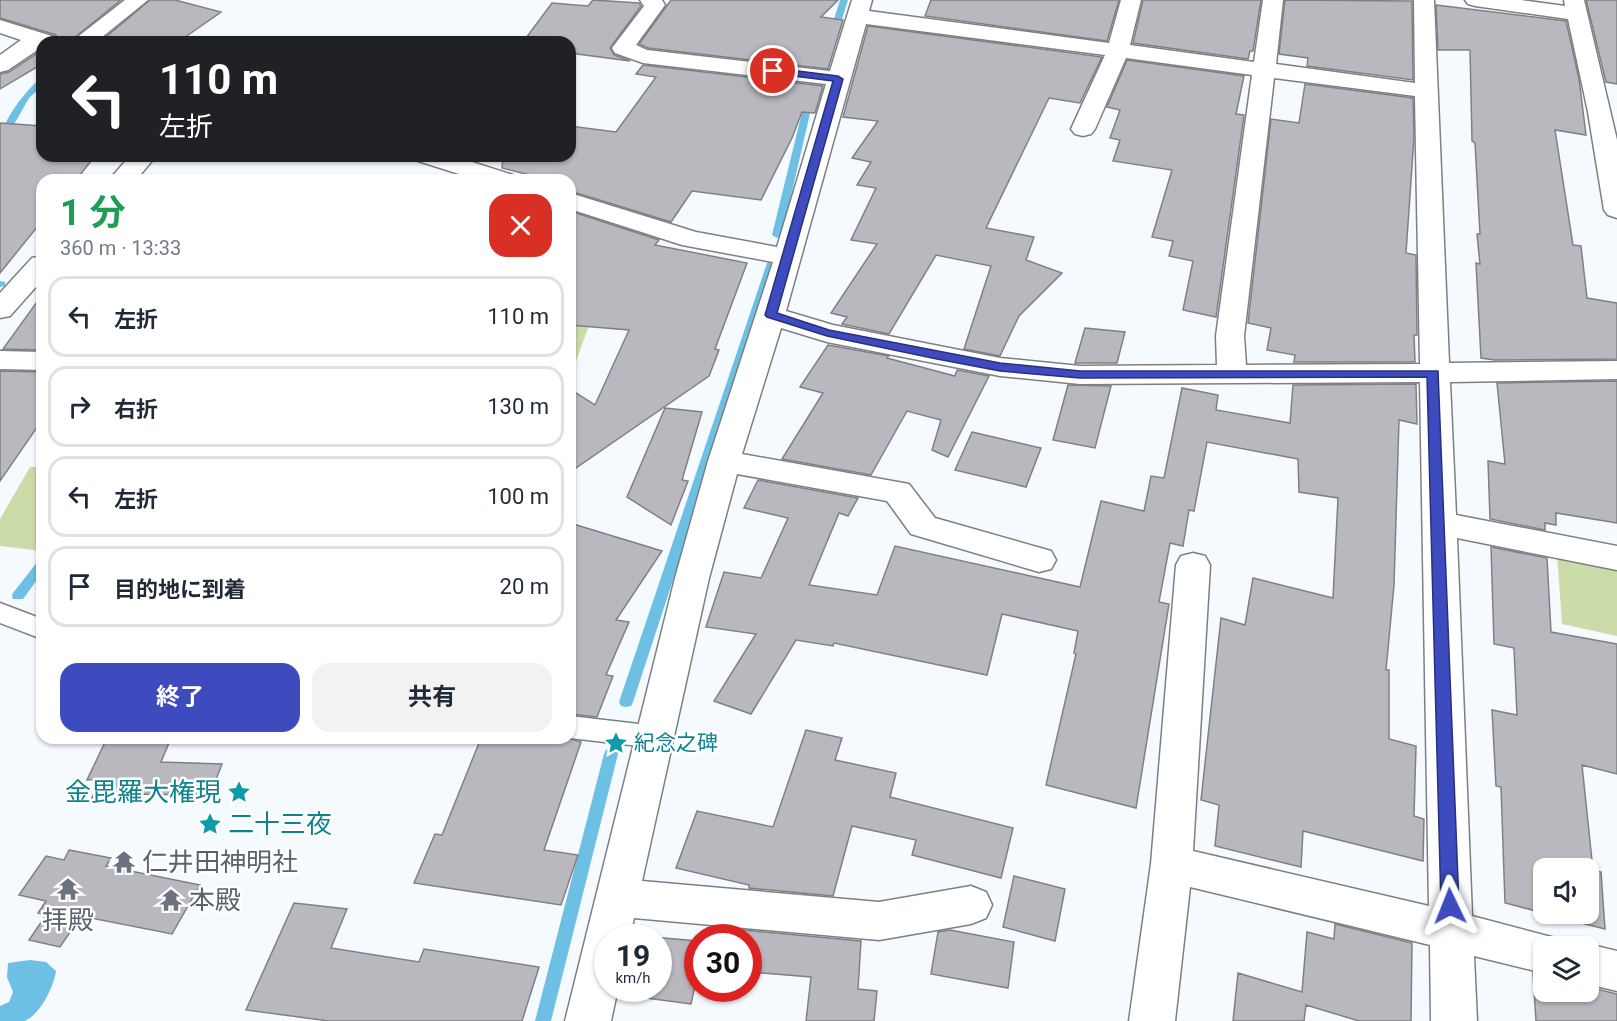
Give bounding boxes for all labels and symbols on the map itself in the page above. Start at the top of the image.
pin [747,45,798,96]
place icon: 紀念之碑 [603,730,629,756]
place label: 紀念之碑 [634,731,718,755]
place label: 金毘羅大権現 [65,777,221,807]
place icon: 金毘羅大権現 [226,779,252,805]
place label: 二十三夜 [228,809,332,839]
place icon: 二十三夜 [197,811,223,837]
place label: 仁井田神明社 [142,847,298,877]
temple icon: 仁井田神明社 [111,849,137,875]
position arrow [1418,874,1482,938]
temple icon: 拝殿 [55,876,81,902]
place label: 本殿 [189,885,241,915]
temple icon: 本殿 [158,887,184,913]
place label: 拝殿 [42,905,94,935]
speed limit sign: 30 [684,924,762,1002]

